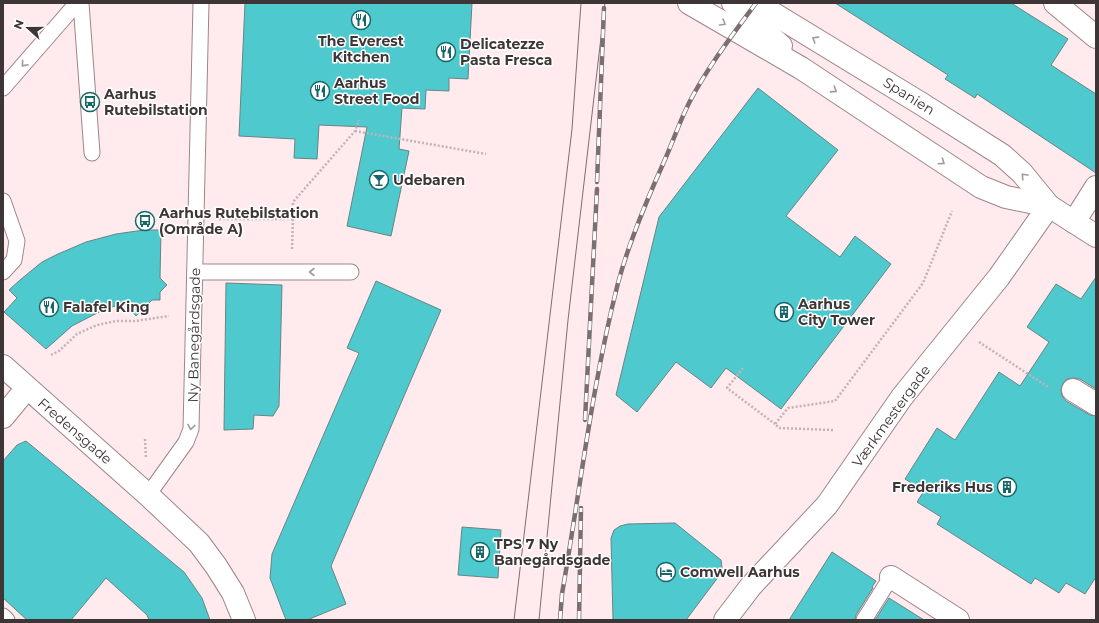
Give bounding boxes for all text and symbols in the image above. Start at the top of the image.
north arrow [8,8,48,48]
restaurant icon: The Everest Kitchen [350,9,372,31]
text: N [11,18,27,31]
one-way arrow [719,18,726,25]
place label: The Everest Kitchen [318,32,404,66]
place label: Delicatezze Pasta Fresca [460,35,552,69]
one-way arrow [813,36,820,43]
restaurant icon: Delicatezze Pasta Fresca [435,41,457,63]
one-way arrow [21,59,28,67]
street label: Spanien [880,73,938,119]
place label: Aarhus Street Food [333,74,419,108]
restaurant icon: Aarhus Street Food [309,80,331,102]
place label: Aarhus Rutebilstation [103,85,208,119]
one-way arrow [830,85,837,92]
bus stop icon: Aarhus Rutebilstation [79,91,101,113]
one-way arrow [938,157,945,164]
bar icon: Udebaren [368,169,390,191]
place label: Udebaren [393,171,465,189]
one-way arrow [1021,173,1029,181]
place label: Aarhus Rutebilstation (Område A) [158,204,319,238]
bus stop icon: Aarhus Rutebilstation (Område A) [134,210,156,232]
street label: Ny Banegårdsgade [184,267,204,403]
one-way arrow [309,268,315,276]
place label: Aarhus City Tower [797,295,875,329]
restaurant icon: Falafel King [38,296,60,318]
place label: Falafel King [63,298,150,316]
building icon: Aarhus City Tower [773,301,795,323]
street label: Værkmestergade [848,361,934,471]
street label: Fredensgade [34,394,116,468]
one-way arrow [187,424,196,430]
building icon: Frederiks Hus [996,476,1018,498]
place label: Frederiks Hus [892,478,994,496]
place label: TPS 7 Ny Banegårdsgade [494,535,611,569]
building icon: TPS 7 Ny Banegårdsgade [469,541,491,563]
hotel icon: Comwell Aarhus [655,561,677,583]
place label: Comwell Aarhus [680,563,800,581]

